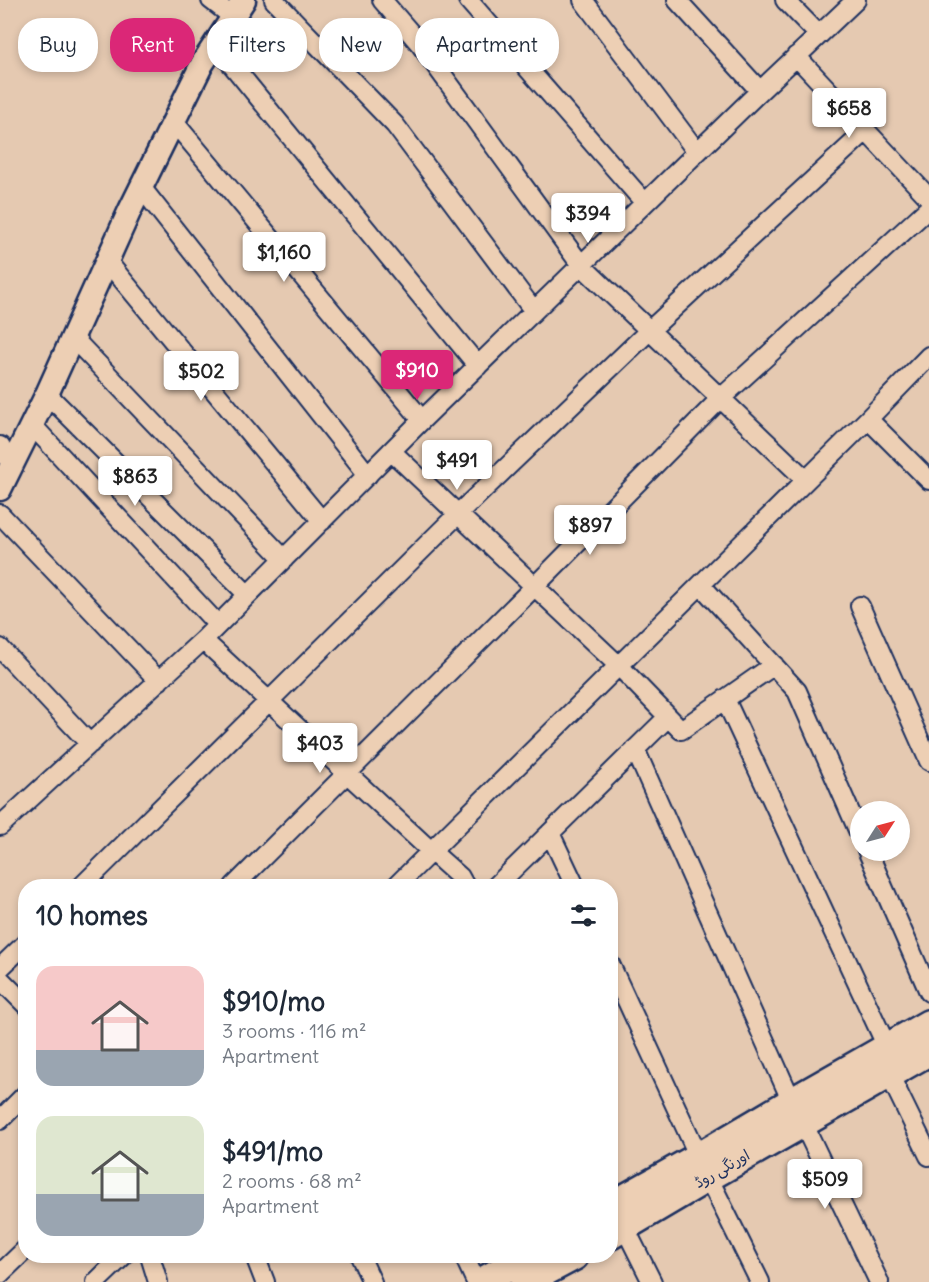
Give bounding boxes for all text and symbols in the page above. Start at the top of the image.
chip: Buy [18,18,98,72]
chip: Rent [110,18,195,72]
chip: Filters [207,18,307,72]
chip: New [319,18,403,72]
chip: Apartment [415,18,559,72]
pin: $658 [813,88,885,139]
text: $658 [826,95,872,120]
pin: $394 [552,193,624,244]
text: $394 [565,200,611,225]
pin: $1,160 [235,232,333,283]
text: $1,160 [257,239,311,264]
pin: $910 [381,350,453,401]
pin: $502 [165,351,237,402]
text: $910 [395,357,439,382]
text: $502 [178,358,224,383]
pin: $491 [421,440,493,491]
text: $491 [436,447,478,472]
pin: $863 [99,456,171,507]
text: $863 [112,463,158,488]
pin: $897 [554,505,626,556]
text: $897 [568,512,612,537]
pin: $403 [284,723,356,774]
text: $403 [296,730,344,755]
north arrow [850,801,910,861]
map controls [850,801,910,861]
text: 10 homes [36,899,148,932]
icon: filters [567,899,600,932]
text: $910/mo [222,985,325,1018]
icon: home [84,990,156,1062]
text: 3 rooms · 116 m² [222,1018,366,1043]
text: Apartment [222,1043,319,1068]
text: $491/mo [222,1135,323,1168]
icon: home [84,1140,156,1212]
street label: اورنگی روڈ [691,1145,753,1193]
pin: $509 [789,1159,861,1210]
text: $509 [801,1166,849,1191]
text: 2 rooms · 68 m² [222,1168,362,1193]
text: Apartment [222,1193,319,1218]

